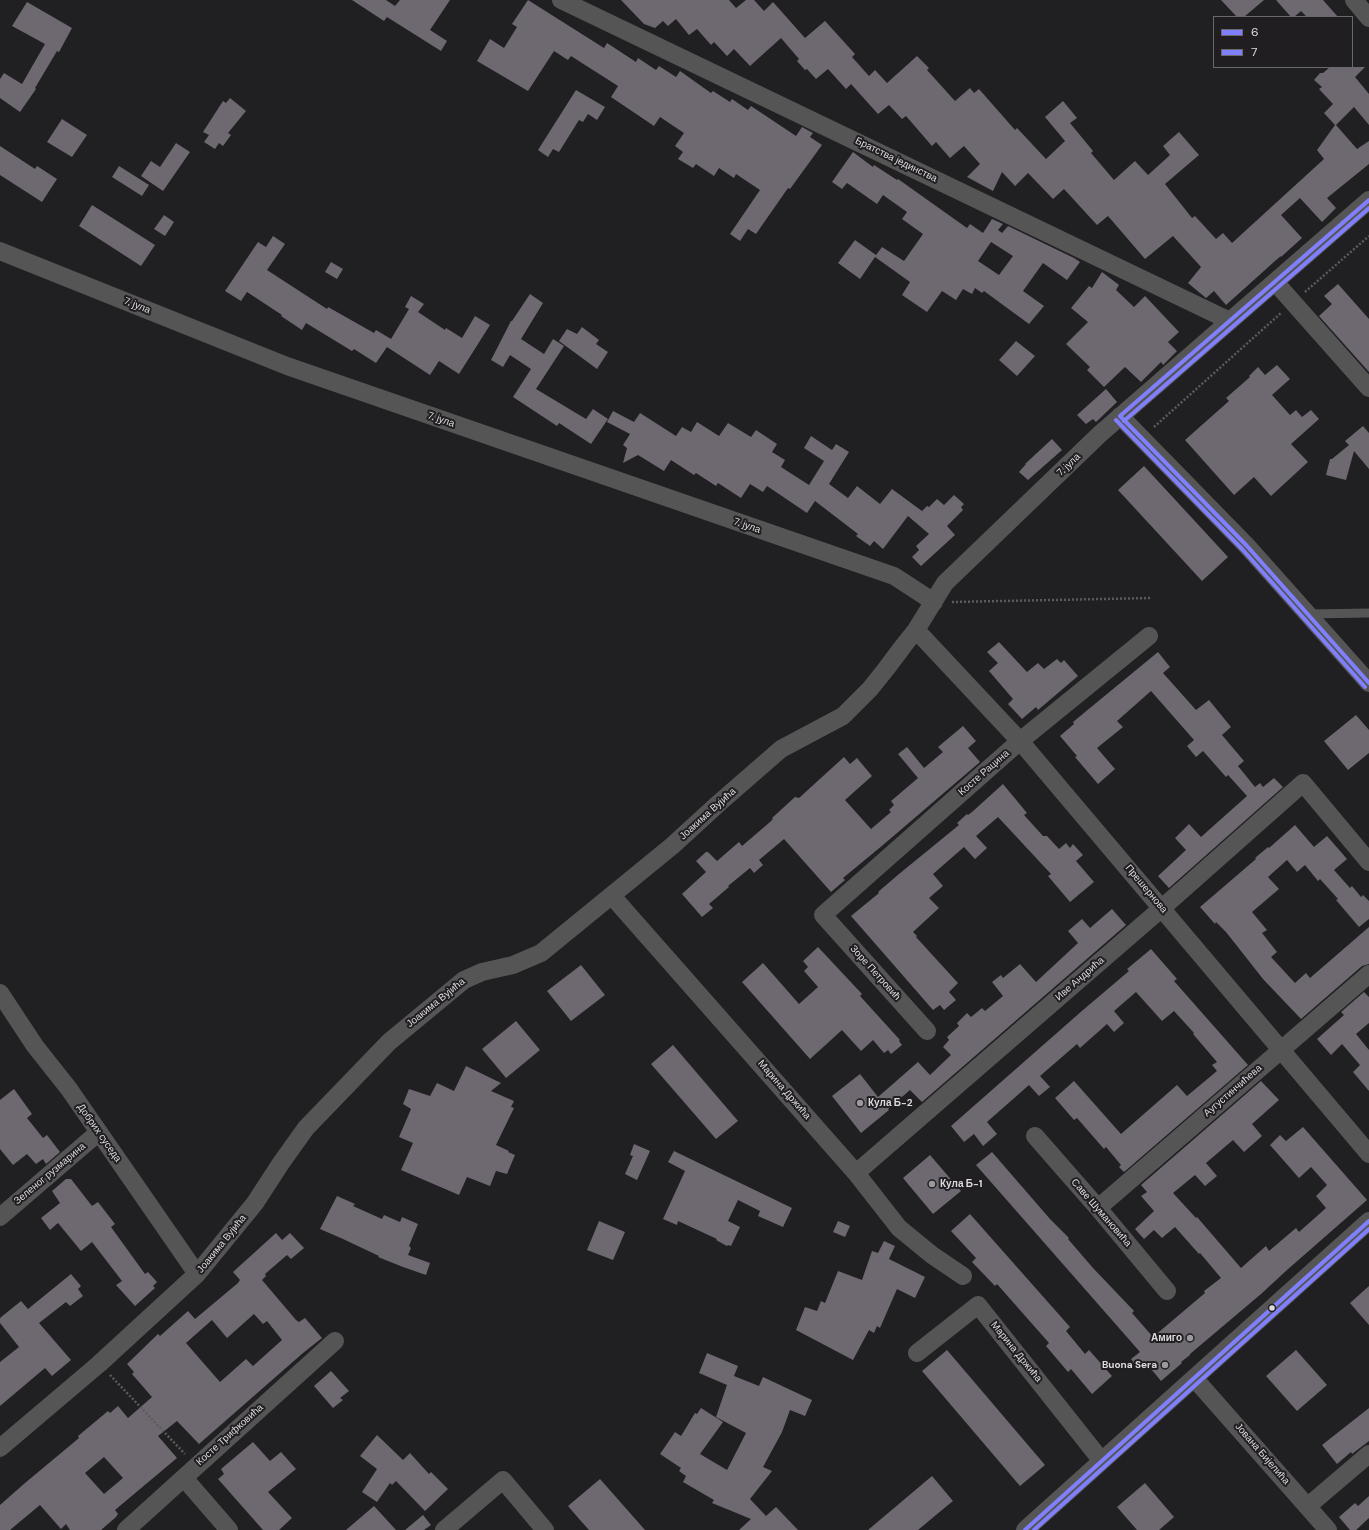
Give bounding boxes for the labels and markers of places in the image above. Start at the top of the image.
place label: Кула Б-2 [868,1097,913,1109]
marker: Кула Б-2 [855,1098,865,1108]
place label: Кула Б-1 [940,1178,982,1190]
marker: Кула Б-1 [927,1179,937,1189]
unlabelled marker [1267,1303,1277,1313]
place label: Амиго [1151,1332,1182,1344]
marker: Амиго [1185,1333,1195,1343]
place label: Buona Sera [1102,1359,1157,1371]
marker: Buona Sera [1160,1360,1170,1370]

